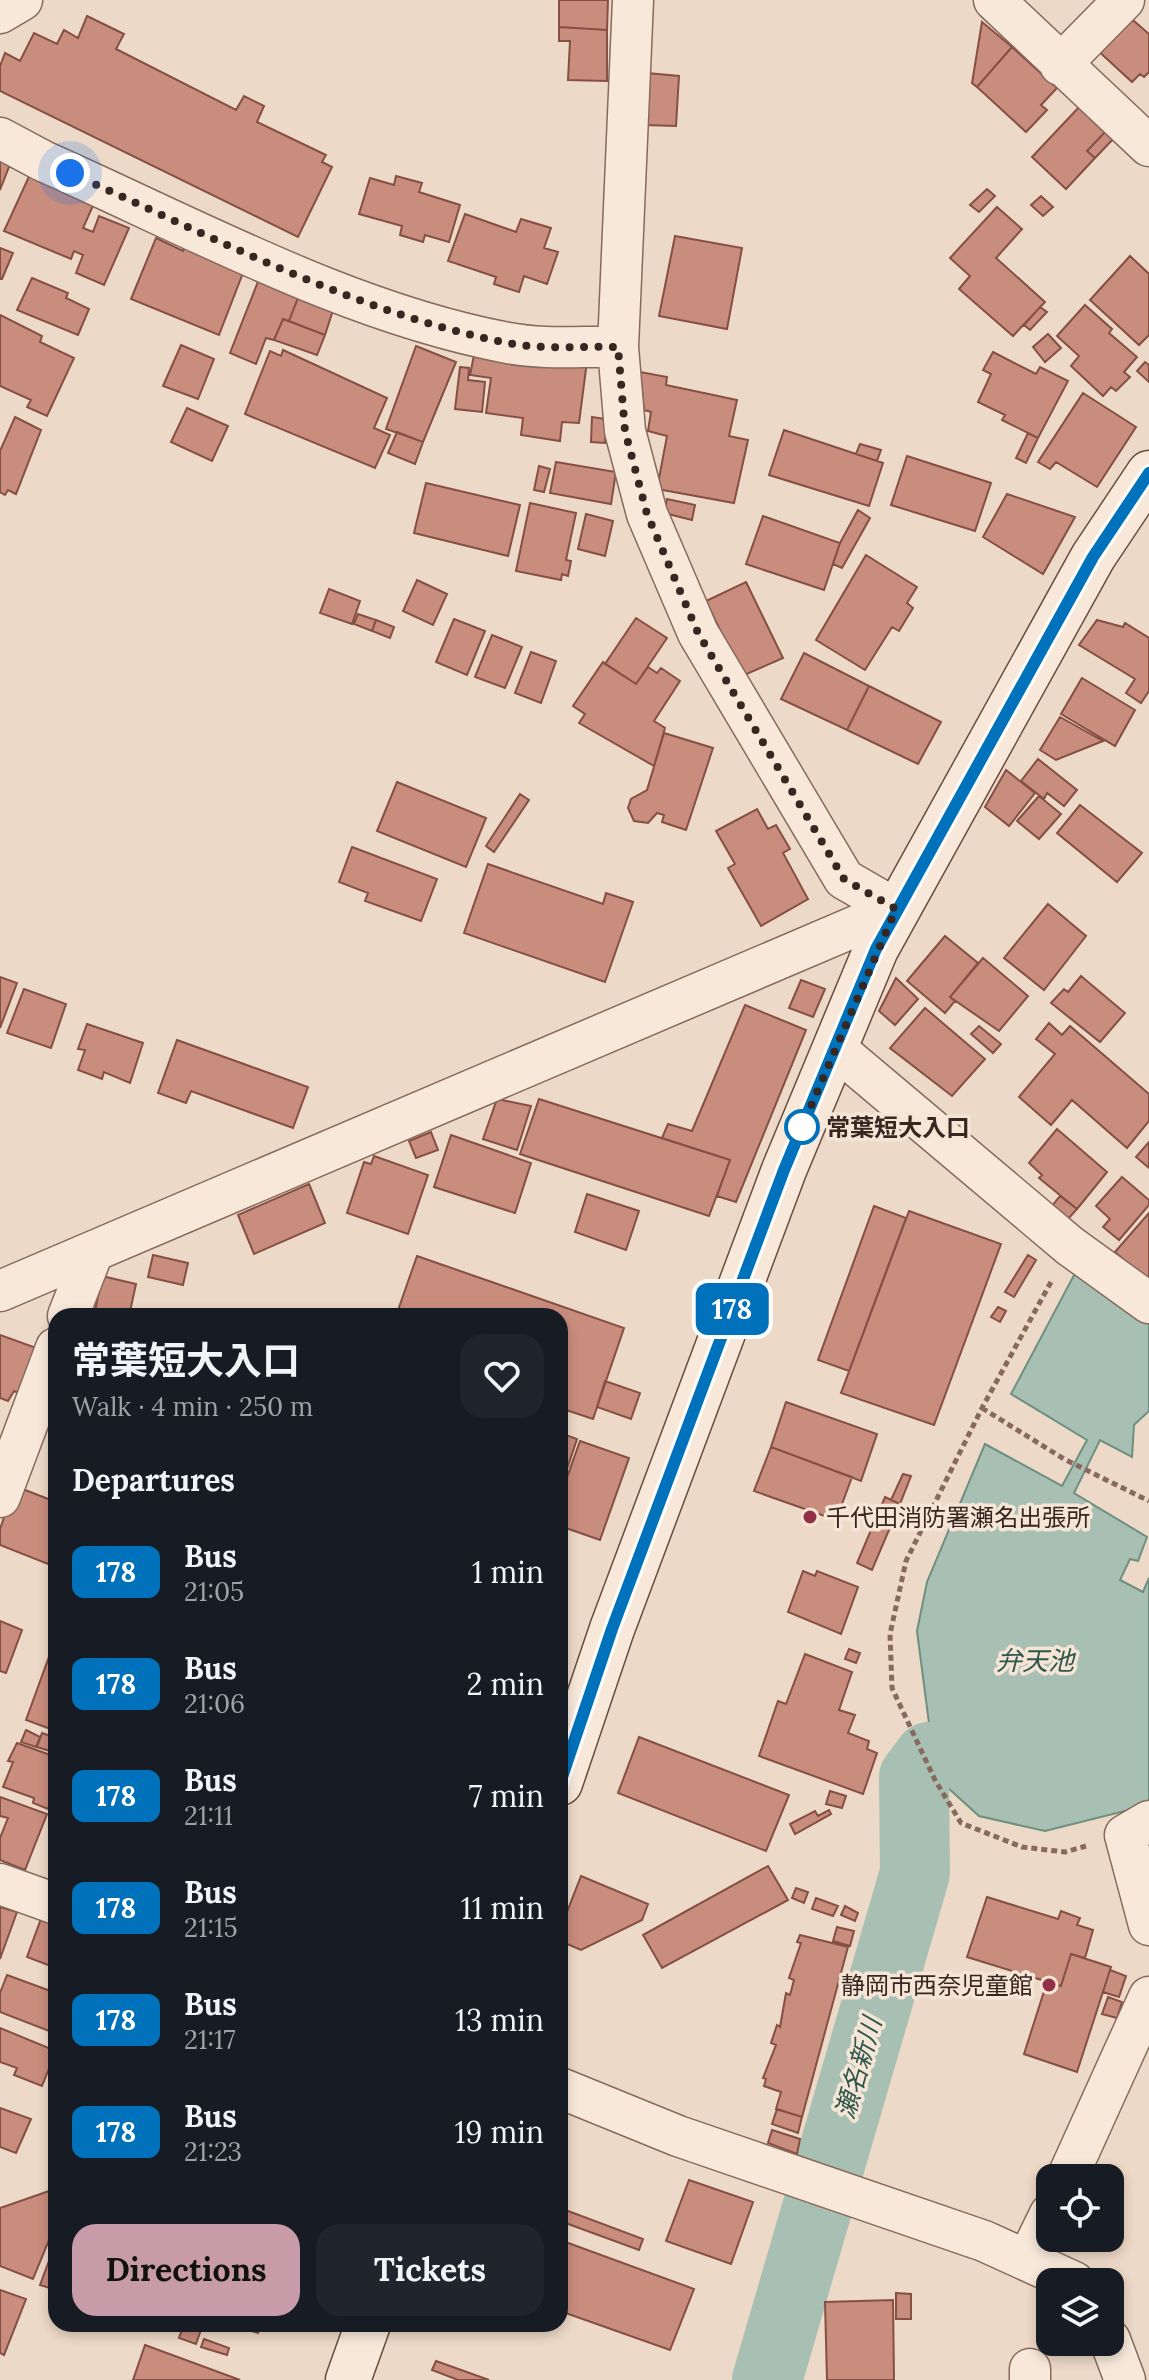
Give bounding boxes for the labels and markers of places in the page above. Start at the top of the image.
marker: 常葉短大入口 [785,1110,819,1144]
place label: 常葉短大入口 [826,1112,970,1143]
place label: 千代田消防署瀬名出張所 [826,1502,1090,1533]
marker: 千代田消防署瀬名出張所 [801,1508,819,1526]
place label: 静岡市西奈児童館 [841,1970,1033,2001]
marker: 静岡市西奈児童館 [1040,1976,1058,1994]

